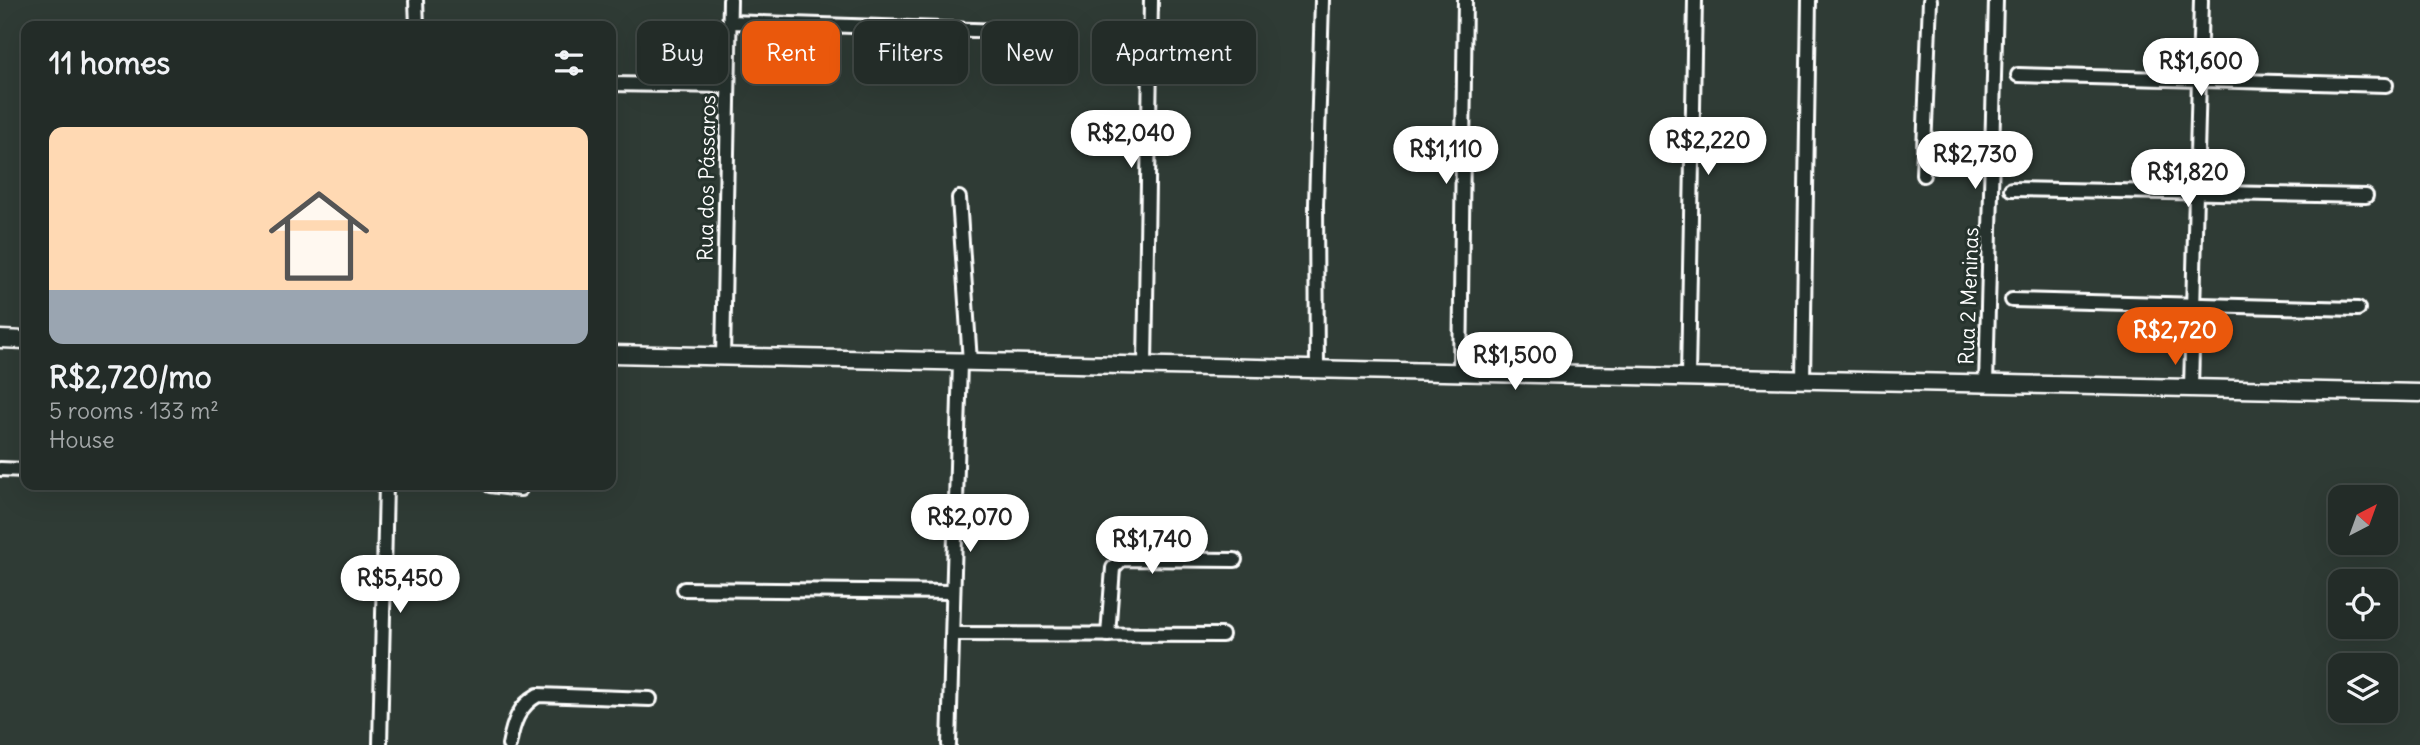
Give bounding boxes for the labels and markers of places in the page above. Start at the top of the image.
pin: R$1,600 [2136,38,2266,98]
pin: R$2,040 [1066,110,1196,170]
pin: R$2,220 [1643,118,1773,177]
pin: R$1,110 [1381,127,1511,186]
pin: R$2,730 [1910,132,2040,191]
pin: R$1,820 [2123,150,2253,209]
pin: R$2,720 [2110,308,2240,367]
pin: R$1,500 [1450,332,1580,392]
pin: R$2,070 [905,494,1035,554]
pin: R$1,740 [1087,516,1217,576]
pin: R$5,450 [335,556,465,615]

